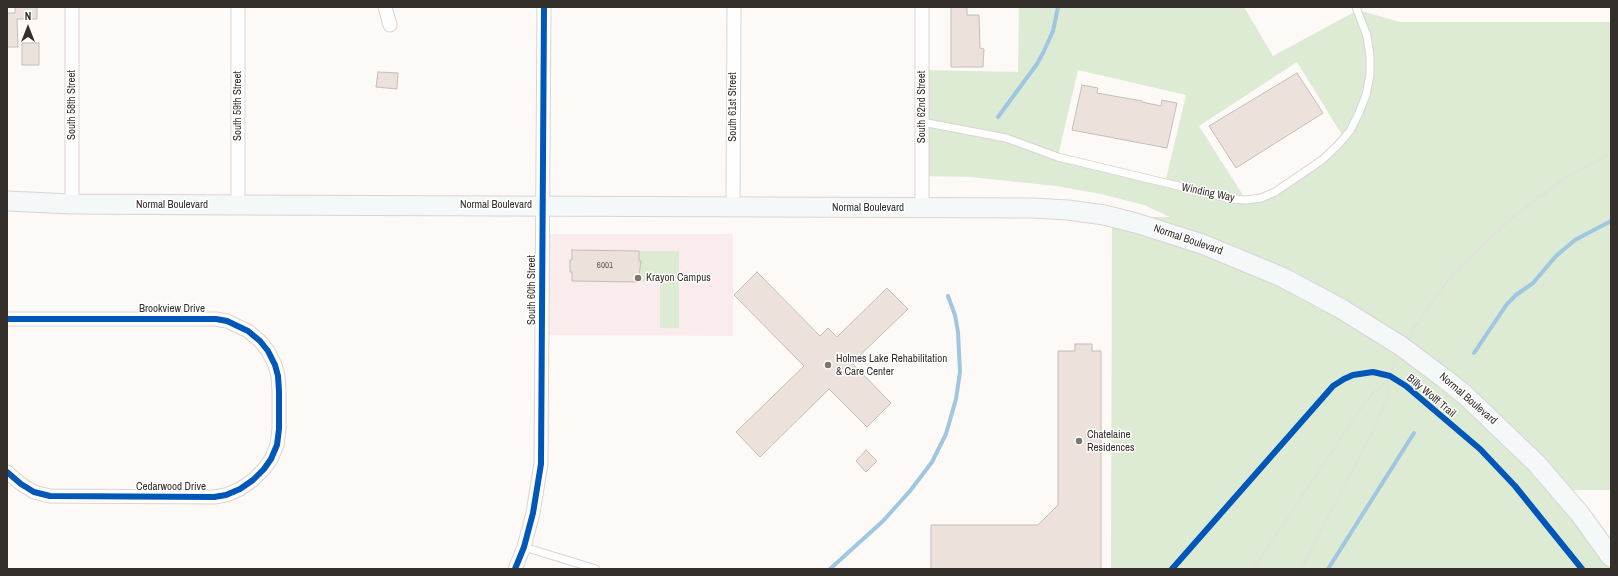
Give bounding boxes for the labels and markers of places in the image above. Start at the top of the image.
place label: Krayon Campus [646,271,711,285]
marker: Krayon Campus [633,273,643,283]
place label: Holmes Lake Rehabilitation & Care Center [836,352,947,378]
marker: Holmes Lake Rehabilitation & Care Center [823,360,833,370]
place label: Chatelaine Residences [1087,428,1135,454]
marker: Chatelaine Residences [1074,436,1084,446]

